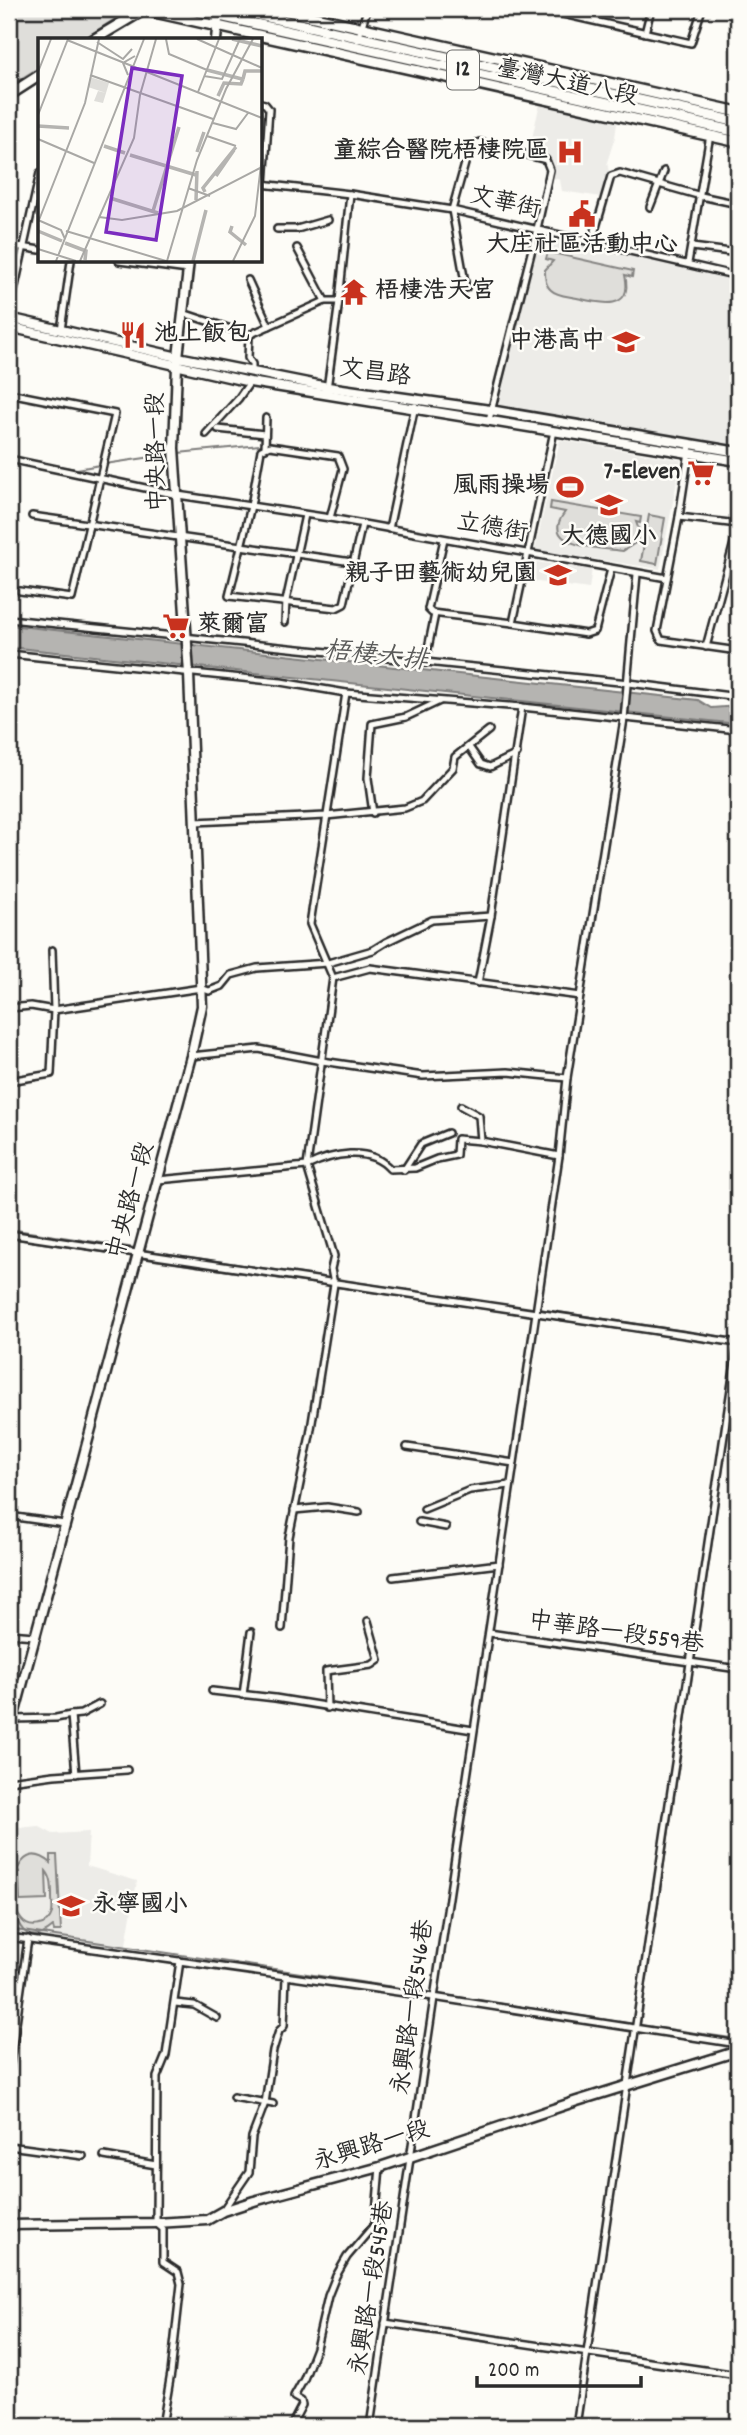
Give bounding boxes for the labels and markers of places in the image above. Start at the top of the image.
place label: 童綜合醫院梧棲院區 [333,135,549,169]
hospital icon: 童綜合醫院梧棲院區 [555,137,585,167]
public building icon: 大庄社區活動中心 [567,199,597,229]
place label: 大庄社區活動中心 [486,229,678,263]
place label: 梧棲浩天宮 [375,275,495,309]
temple icon: 梧棲浩天宮 [339,277,369,307]
place label: 池上飯包 [154,318,250,352]
restaurant icon: 池上飯包 [118,320,148,350]
place label: 中港高中 [509,325,605,359]
school or university icon: 中港高中 [611,327,641,357]
place label: 7-Eleven [604,456,680,490]
supermarket icon: 7-Eleven [686,458,716,488]
place label: 風雨操場 [453,470,549,504]
sports icon: 風雨操場 [555,472,585,502]
school or university icon: 大德國小 [594,490,624,520]
place label: 大德國小 [561,521,657,555]
place label: 親子田藝術幼兒園 [345,558,537,592]
school or university icon: 親子田藝術幼兒園 [543,560,573,590]
place label: 萊爾富 [197,609,269,643]
supermarket icon: 萊爾富 [161,611,191,641]
place label: 永寧國小 [92,1889,188,1923]
school or university icon: 永寧國小 [56,1891,86,1921]

